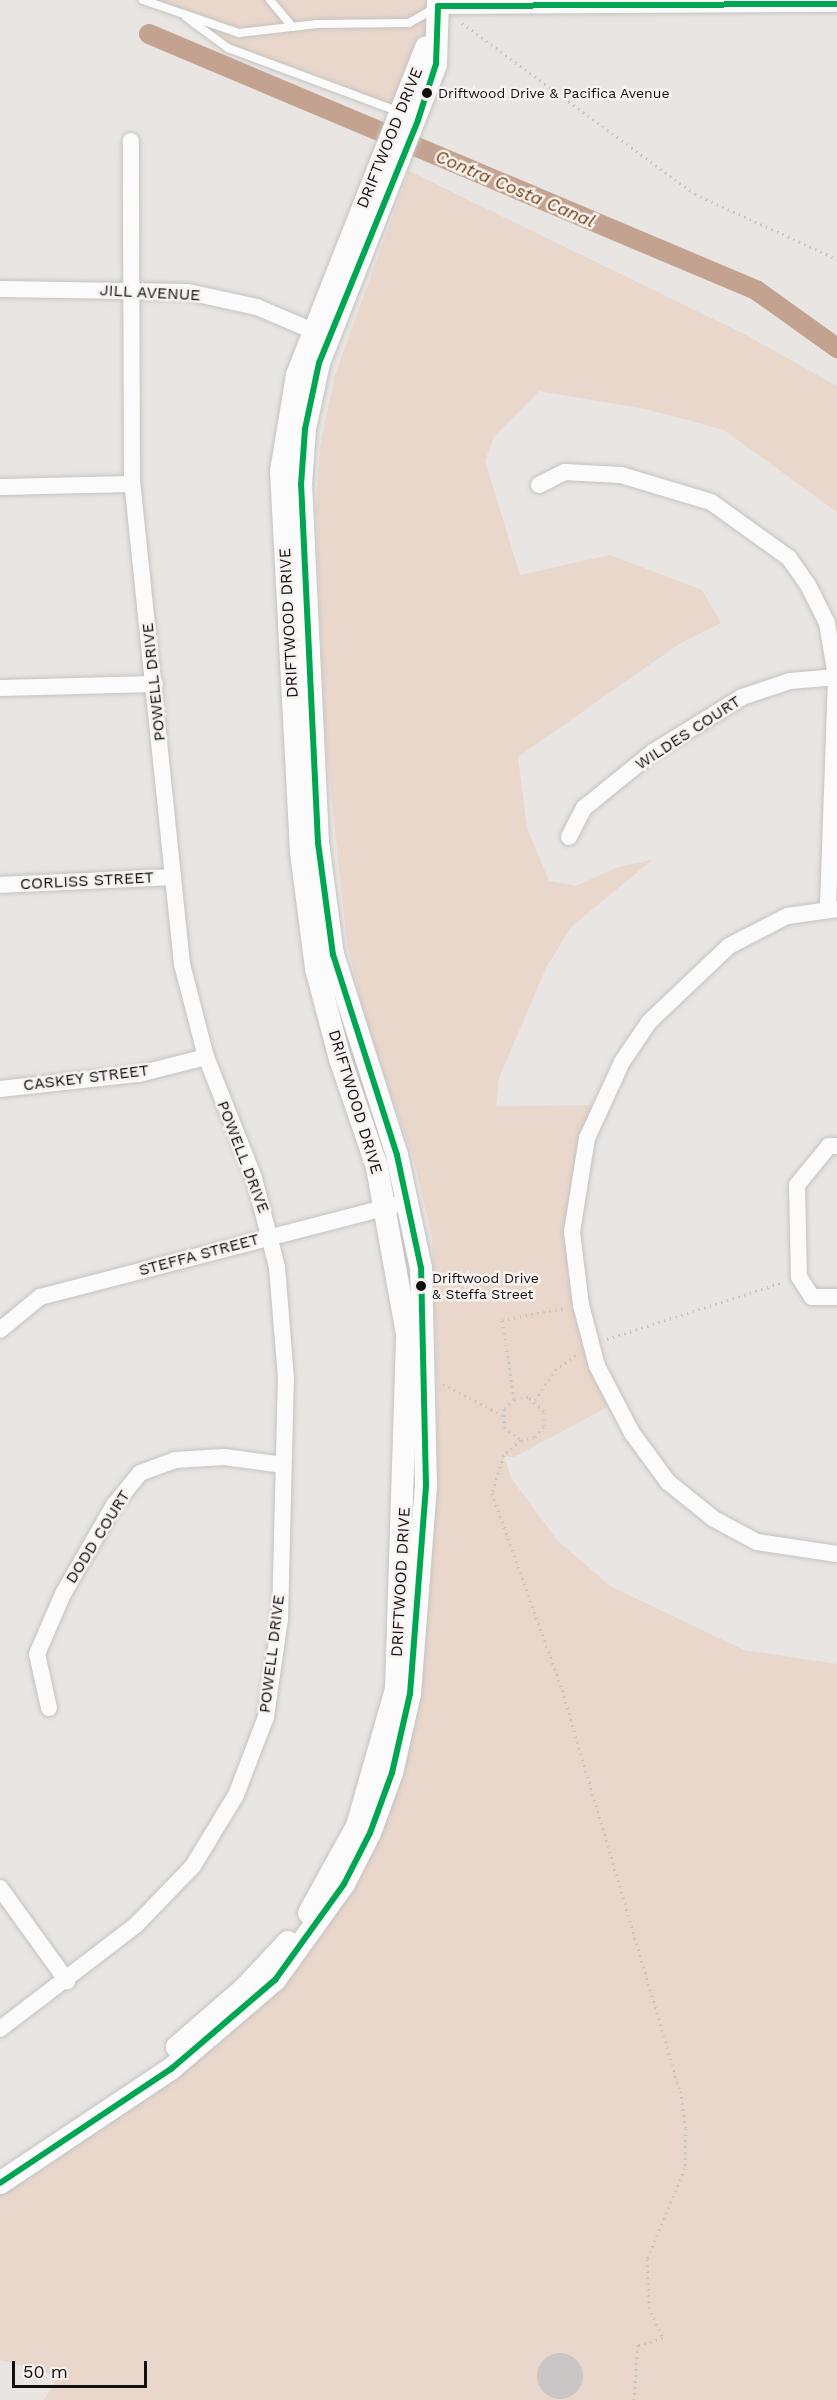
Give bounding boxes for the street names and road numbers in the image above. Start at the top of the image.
street label: DRIFTWOOD DRIVE [353,65,427,211]
street label: JILL AVENUE [99,281,201,305]
street label: DRIFTWOOD DRIVE [275,548,303,698]
street label: POWELL DRIVE [138,622,170,742]
street label: WILDES COURT [632,692,744,774]
street label: CORLISS STREET [20,868,154,894]
street label: DRIFTWOOD DRIVE [324,1027,386,1177]
street label: CASKEY STREET [22,1061,150,1095]
street label: POWELL DRIVE [213,1098,273,1216]
street label: STEFFA STREET [137,1230,261,1280]
street label: DODD COURT [62,1487,134,1587]
street label: DRIFTWOOD DRIVE [387,1507,415,1657]
street label: POWELL DRIVE [255,1594,289,1714]

